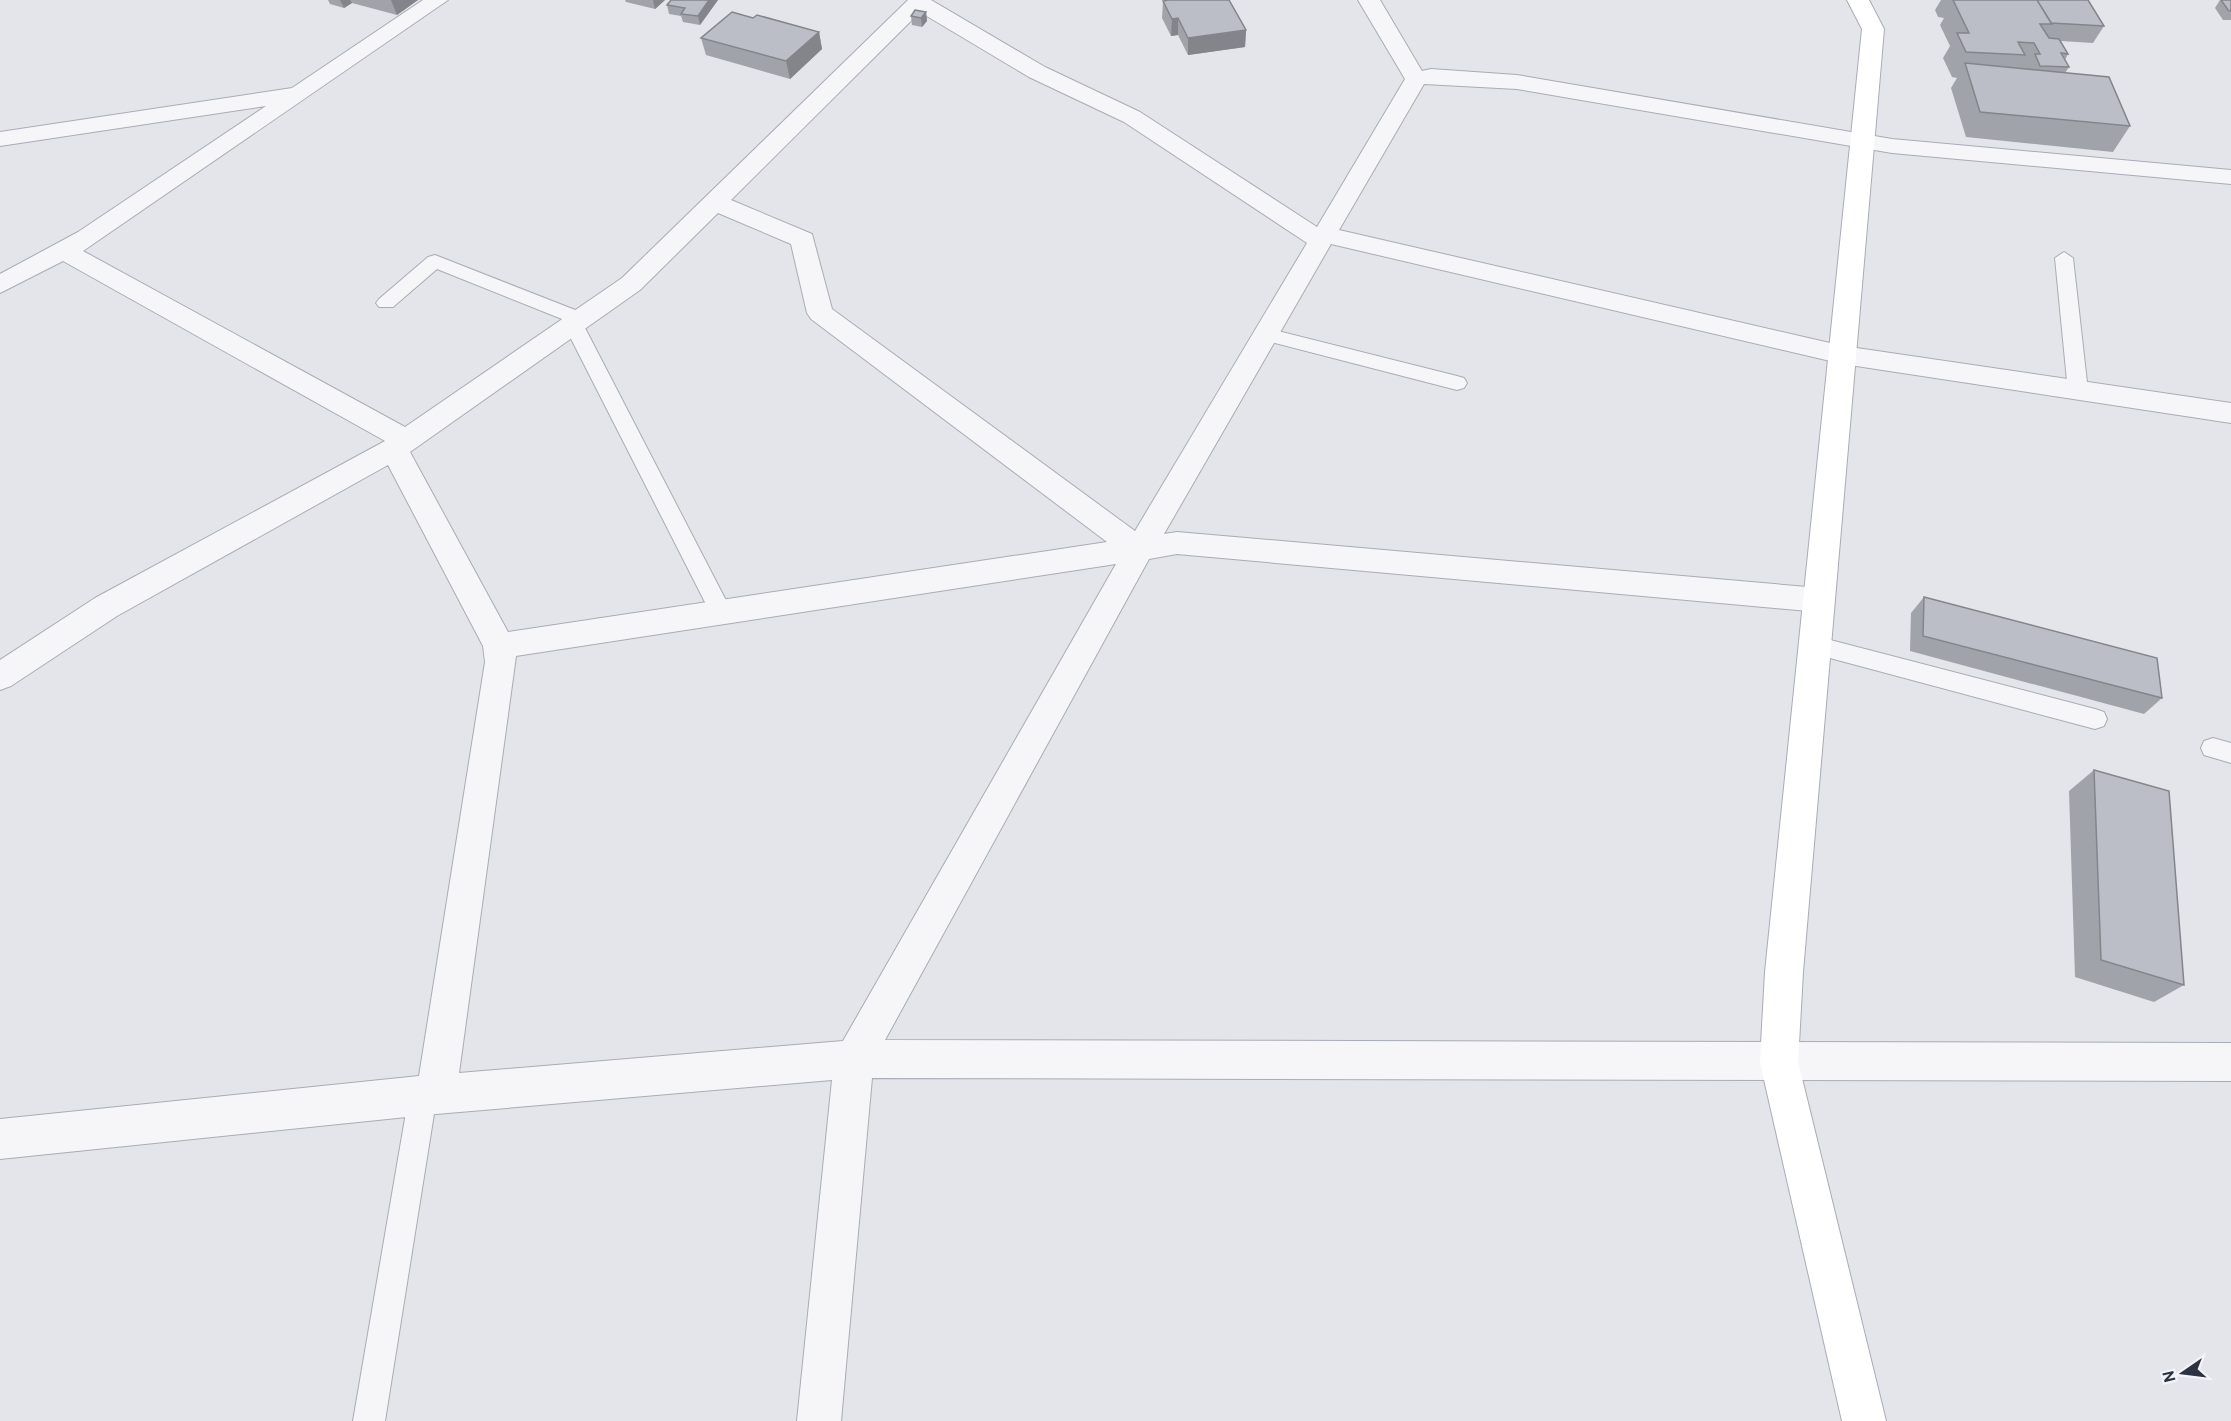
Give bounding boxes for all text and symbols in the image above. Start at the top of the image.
north arrow [2153,1343,2213,1403]
text: N [2159,1368,2181,1384]

